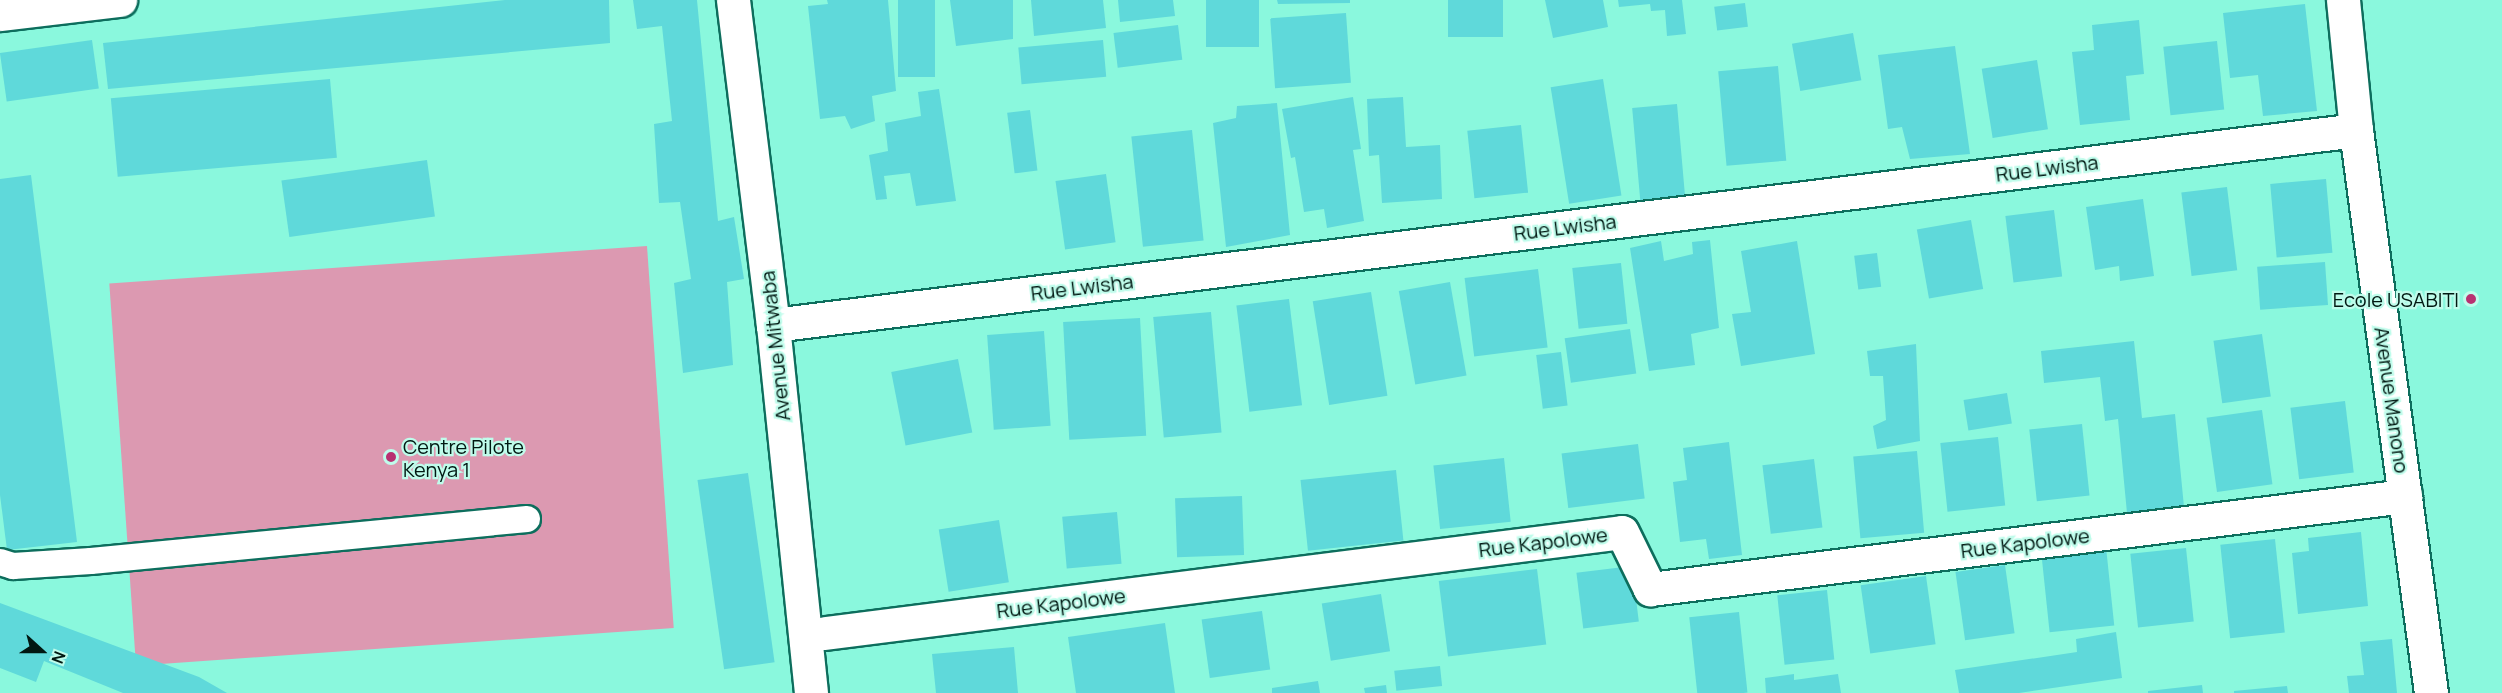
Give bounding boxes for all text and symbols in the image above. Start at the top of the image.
street label: Rue Lwisha [1994,150,2100,186]
street label: Rue Lwisha [1512,209,1618,245]
street label: Rue Lwisha [1029,269,1135,305]
street label: Avenue Mitwaba [755,270,795,422]
place label: Ecole USABITI [2333,287,2459,311]
marker: Ecole USABITI [2464,292,2478,306]
street label: Avenue Manono [2370,325,2414,475]
place label: Centre Pilote Kenya 1 [403,434,524,481]
marker: Centre Pilote Kenya 1 [384,450,398,464]
street label: Rue Kapolowe [1477,522,1609,562]
street label: Rue Kapolowe [1959,523,2091,563]
street label: Rue Kapolowe [995,583,1127,623]
north arrow [12,621,72,681]
text: N [46,648,71,667]

